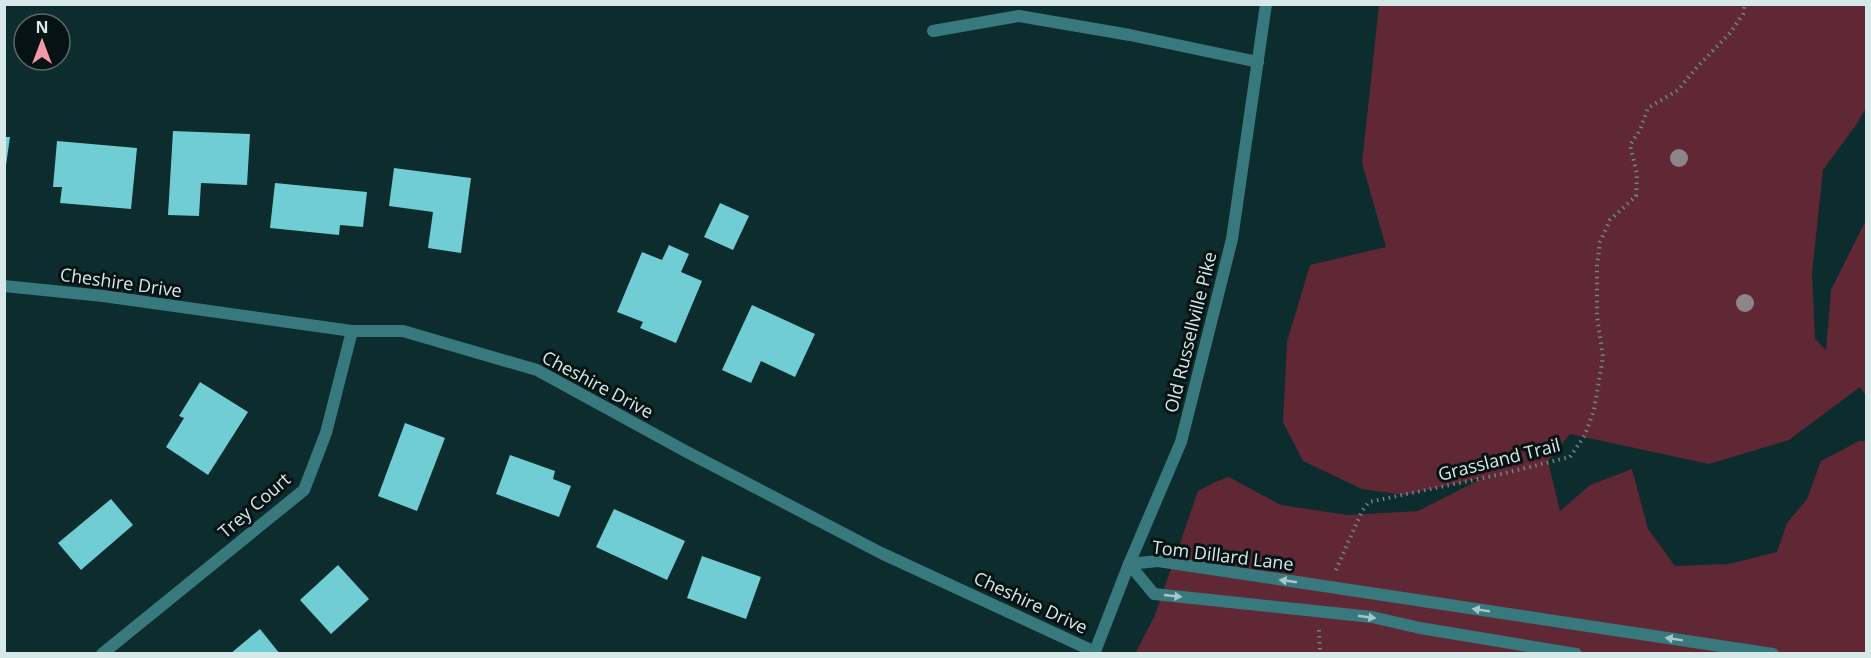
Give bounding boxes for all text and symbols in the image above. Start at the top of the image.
north arrow [12,12,72,72]
text: N [35,16,49,38]
street label: Old Russellville Pike [1158,249,1222,415]
street label: Cheshire Drive [58,262,184,302]
street label: Cheshire Drive [538,345,658,423]
street label: Grassland Trail [1435,432,1563,486]
street label: Trey Court [213,467,295,543]
street label: Tom Dillard Lane [1151,534,1295,576]
street label: Cheshire Drive [970,565,1092,639]
one-way arrow [1279,576,1298,585]
one-way arrow [1163,591,1182,601]
one-way arrow [1471,605,1490,614]
one-way arrow [1357,612,1376,622]
one-way arrow [1664,634,1683,643]

